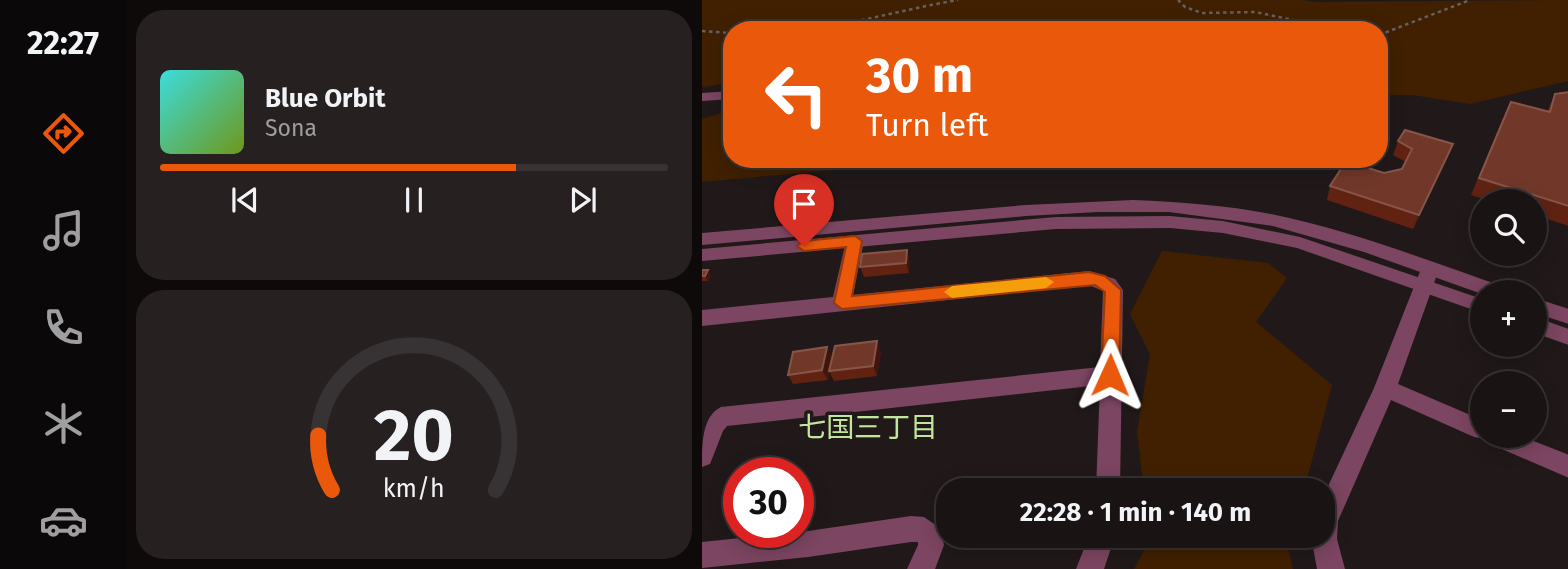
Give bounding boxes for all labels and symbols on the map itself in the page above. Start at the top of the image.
pin [774,174,834,246]
position arrow [1073,338,1147,412]
district label: 七国三丁目 [798,411,938,444]
speed limit sign: 30 [723,457,814,548]

